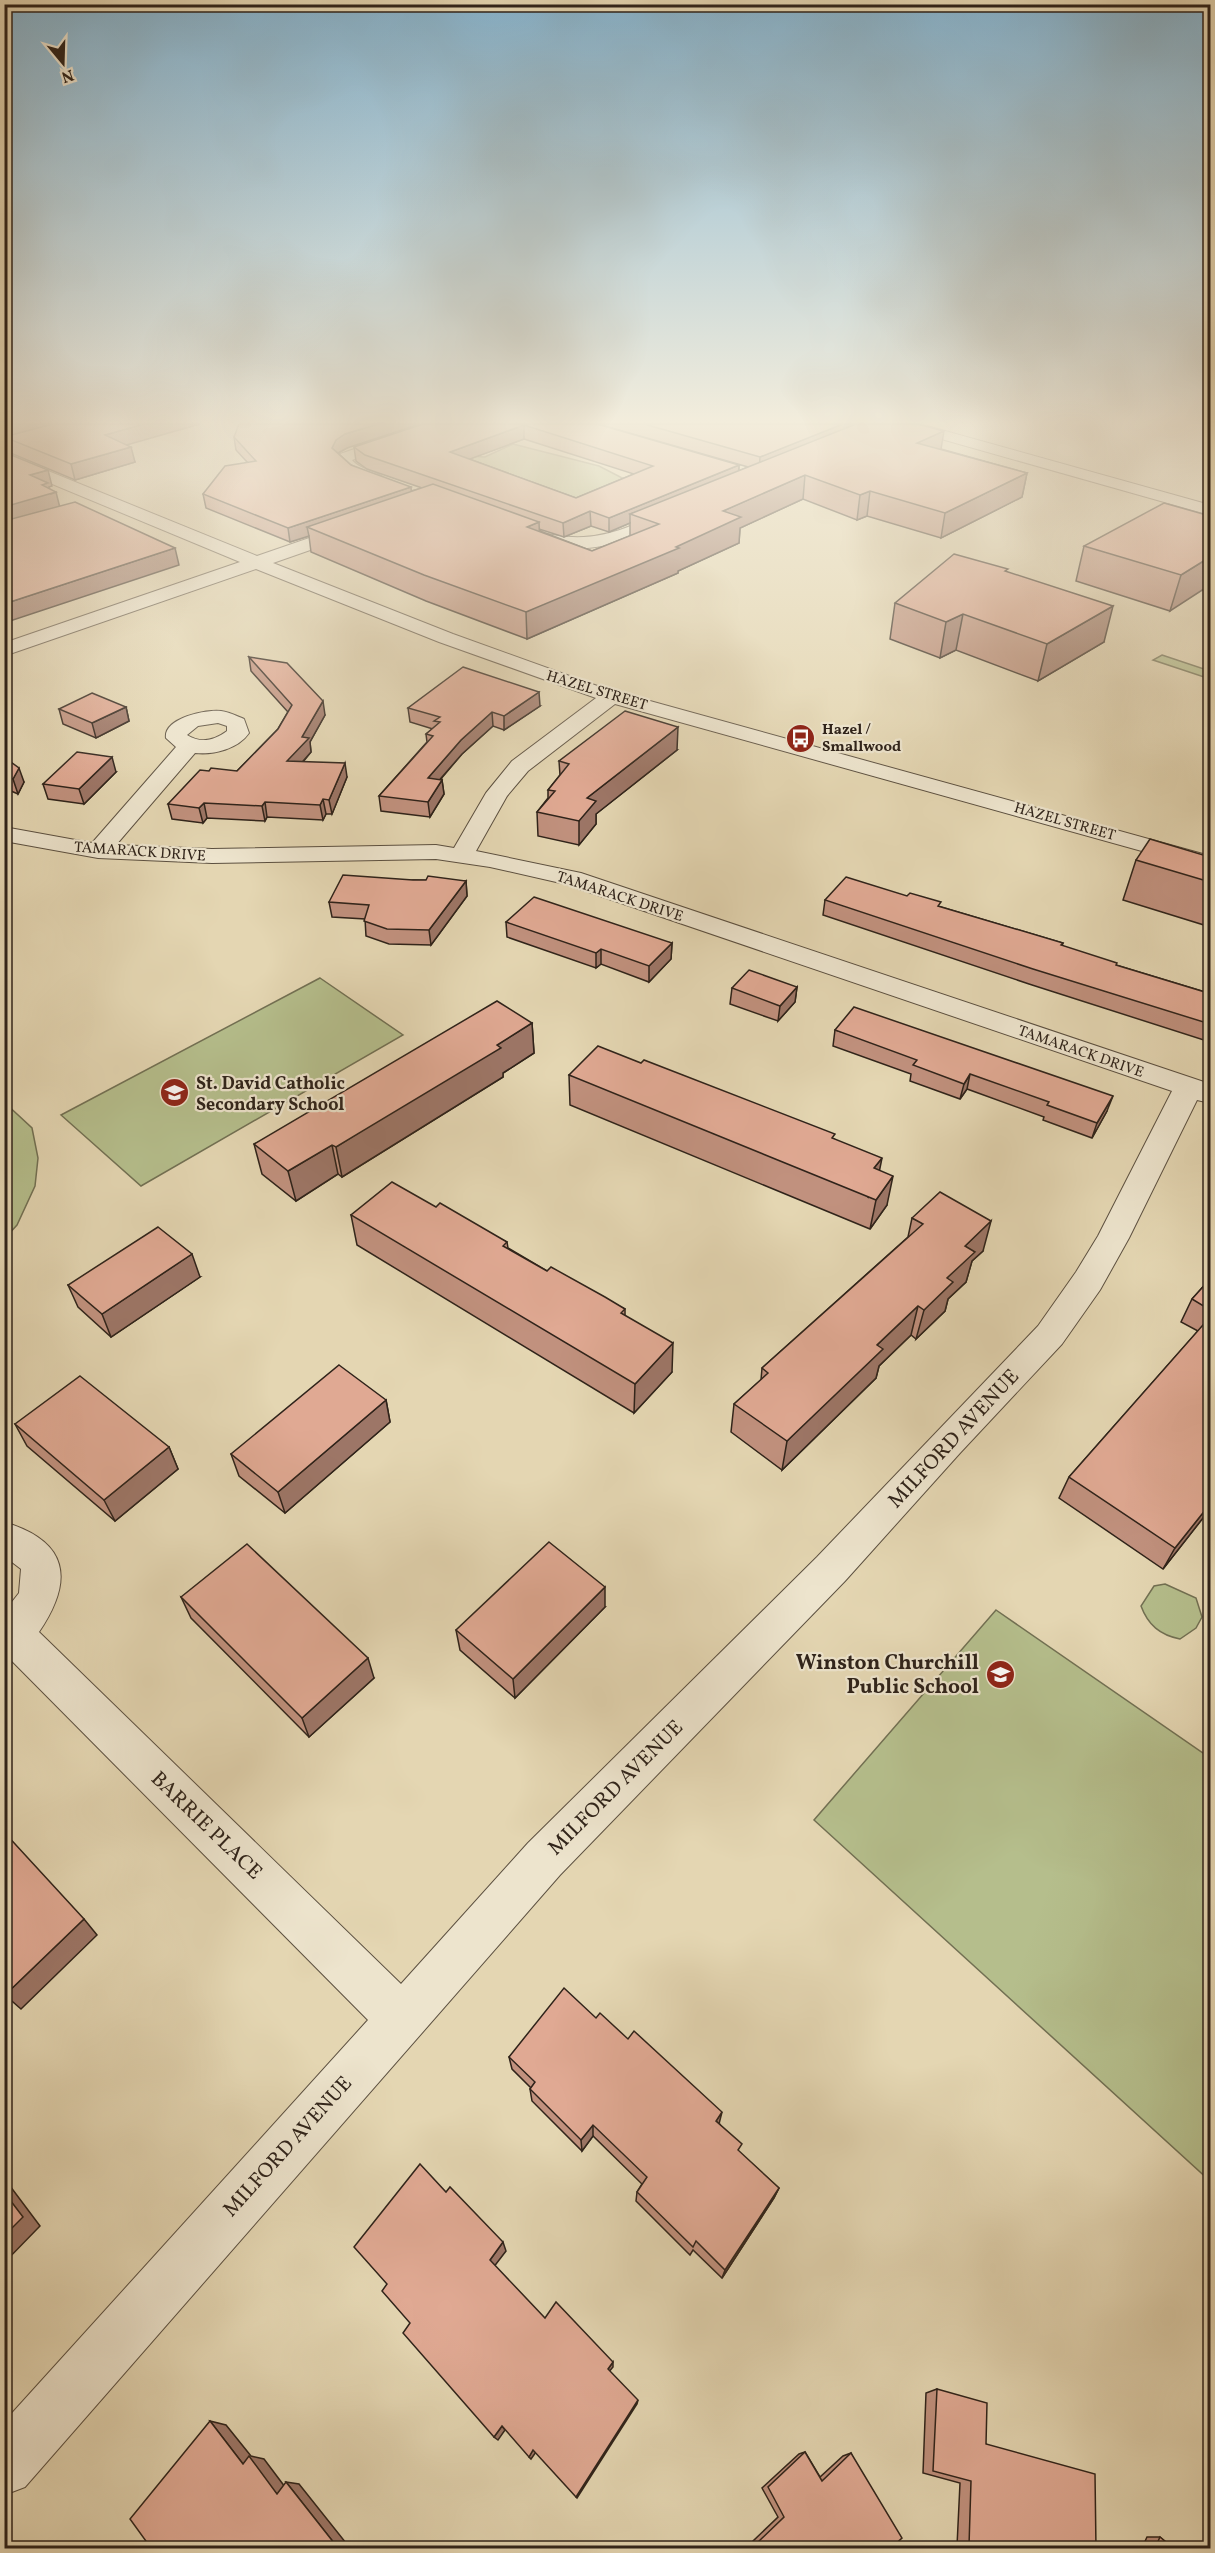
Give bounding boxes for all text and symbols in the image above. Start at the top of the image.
north arrow [33,33,93,93]
text: N [58,63,76,88]
street label: HAZEL STREET [543,666,650,717]
place label: Hazel / Smallwood [822,720,901,758]
bus stop icon: Hazel / Smallwood [785,722,817,754]
street label: HAZEL STREET [1011,798,1118,847]
street label: TAMARACK DRIVE [73,837,207,868]
street label: TAMARACK DRIVE [553,867,686,928]
street label: TAMARACK DRIVE [1015,1021,1146,1084]
place label: St. David Catholic Secondary School [196,1072,345,1118]
school or university icon: St. David Catholic Secondary School [159,1077,191,1109]
street label: MILFORD AVENUE [882,1363,1026,1515]
place label: Winston Churchill Public School [796,1649,979,1702]
school or university icon: Winston Churchill Public School [984,1658,1016,1690]
street label: MILFORD AVENUE [542,1714,690,1862]
street label: BARRIE PLACE [144,1765,268,1887]
street label: MILFORD AVENUE [217,2070,359,2224]

